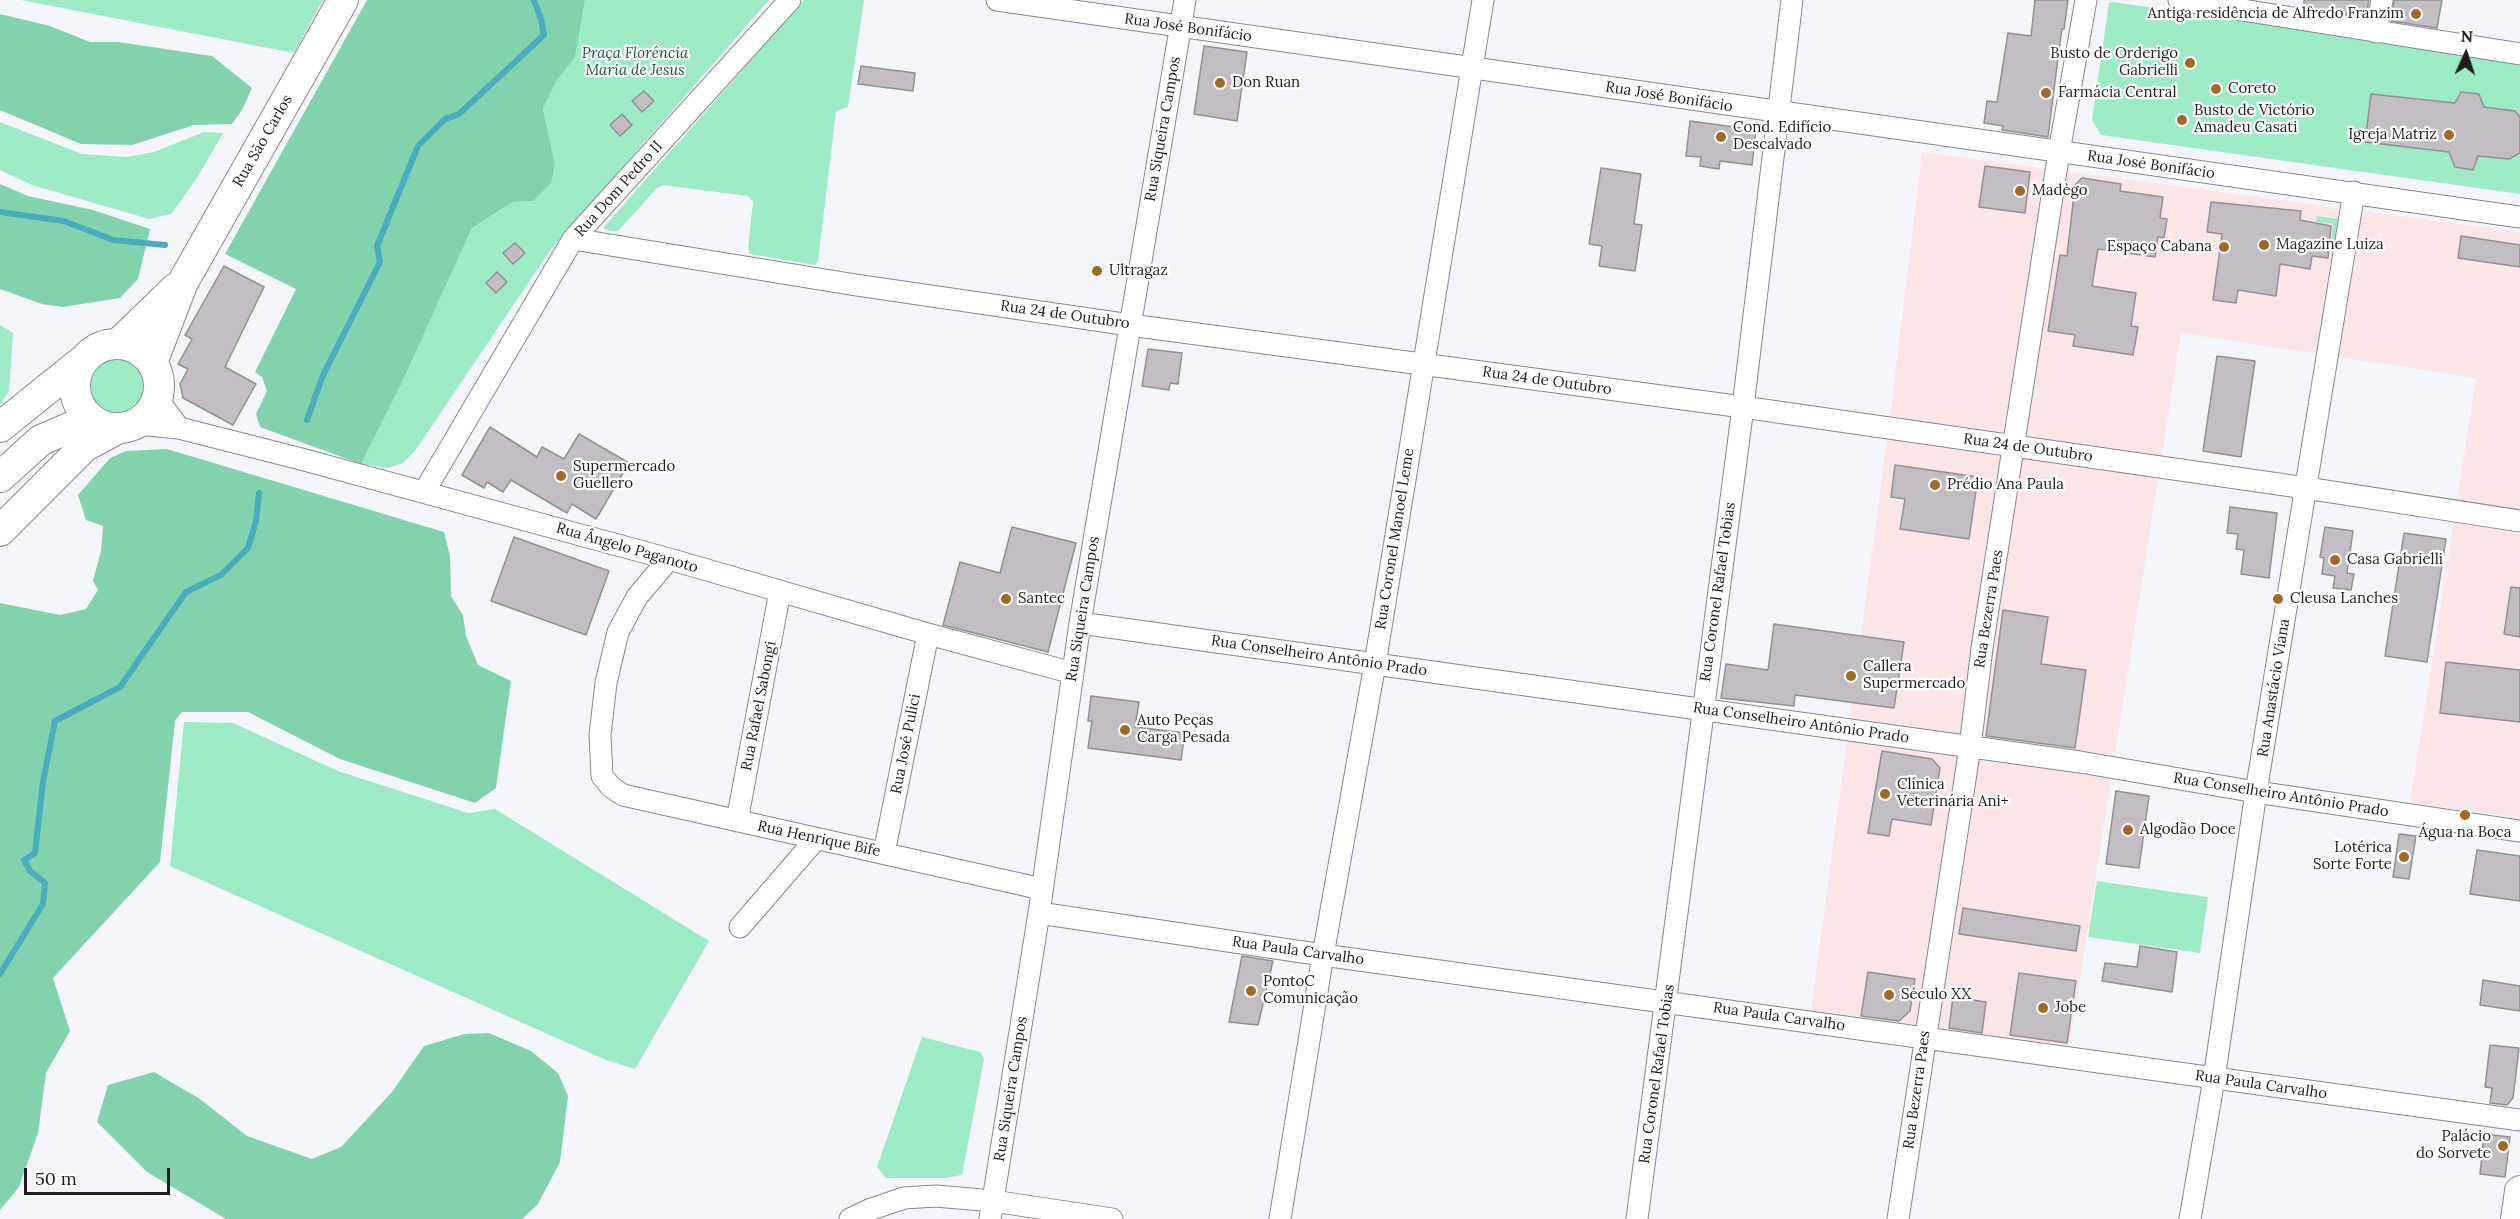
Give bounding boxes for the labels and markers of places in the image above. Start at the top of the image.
place label: Antiga residência de Alfredo Franzim [2148,5,2404,23]
marker: Antiga residência de Alfredo Franzim [2409,7,2423,21]
place label: Busto de Orderigo Gabrielli [2050,45,2178,80]
marker: Busto de Orderigo Gabrielli [2183,56,2197,70]
place label: Don Ruan [1232,74,1300,92]
marker: Don Ruan [1213,76,1227,90]
place label: Coreto [2228,80,2276,98]
marker: Coreto [2209,82,2223,96]
place label: Farmácia Central [2058,84,2176,102]
marker: Farmácia Central [2039,86,2053,100]
place label: Busto de Victório Amadeu Casati [2194,102,2314,137]
marker: Busto de Victório Amadeu Casati [2175,113,2189,127]
place label: Cond. Edifício Descalvado [1733,119,1831,154]
place label: Igreja Matriz [2348,126,2437,144]
marker: Igreja Matriz [2442,128,2456,142]
marker: Cond. Edifício Descalvado [1714,130,1728,144]
place label: Madègo [2032,182,2088,200]
marker: Madègo [2013,184,2027,198]
place label: Magazine Luiza [2276,236,2384,254]
place label: Espaço Cabana [2107,238,2212,256]
marker: Magazine Luiza [2257,238,2271,252]
marker: Espaço Cabana [2217,240,2231,254]
place label: Ultragaz [1109,262,1168,280]
marker: Ultragaz [1090,264,1104,278]
place label: Supermercado Guellero [573,458,675,493]
marker: Supermercado Guellero [554,469,568,483]
place label: Prédio Ana Paula [1947,476,2064,494]
marker: Prédio Ana Paula [1928,478,1942,492]
place label: Casa Gabrielli [2347,551,2443,569]
marker: Casa Gabrielli [2328,553,2342,567]
place label: Santec [1018,590,1065,608]
place label: Cleusa Lanches [2290,590,2398,608]
marker: Santec [999,592,1013,606]
marker: Cleusa Lanches [2271,592,2285,606]
place label: Callera Supermercado [1863,658,1965,693]
marker: Callera Supermercado [1844,669,1858,683]
place label: Auto Peças Carga Pesada [1137,712,1230,747]
marker: Auto Peças Carga Pesada [1118,723,1132,737]
place label: Clínica Veterinária Ani+ [1897,776,2009,811]
marker: Clínica Veterinária Ani+ [1878,787,1892,801]
marker: Água na Boca [2458,808,2472,822]
place label: Algodão Doce [2140,821,2236,839]
marker: Algodão Doce [2121,823,2135,837]
place label: Água na Boca [2419,824,2511,842]
place label: Lotérica Sorte Forte [2313,839,2392,874]
marker: Lotérica Sorte Forte [2397,850,2411,864]
place label: PontoC Comunicação [1263,973,1358,1008]
marker: PontoC Comunicação [1244,984,1258,998]
place label: Século XX [1901,986,1971,1004]
marker: Século XX [1882,988,1896,1002]
place label: Jobe [2055,999,2086,1017]
marker: Jobe [2036,1001,2050,1015]
place label: Palácio do Sorvete [2416,1128,2491,1163]
marker: Palácio do Sorvete [2496,1139,2510,1153]

